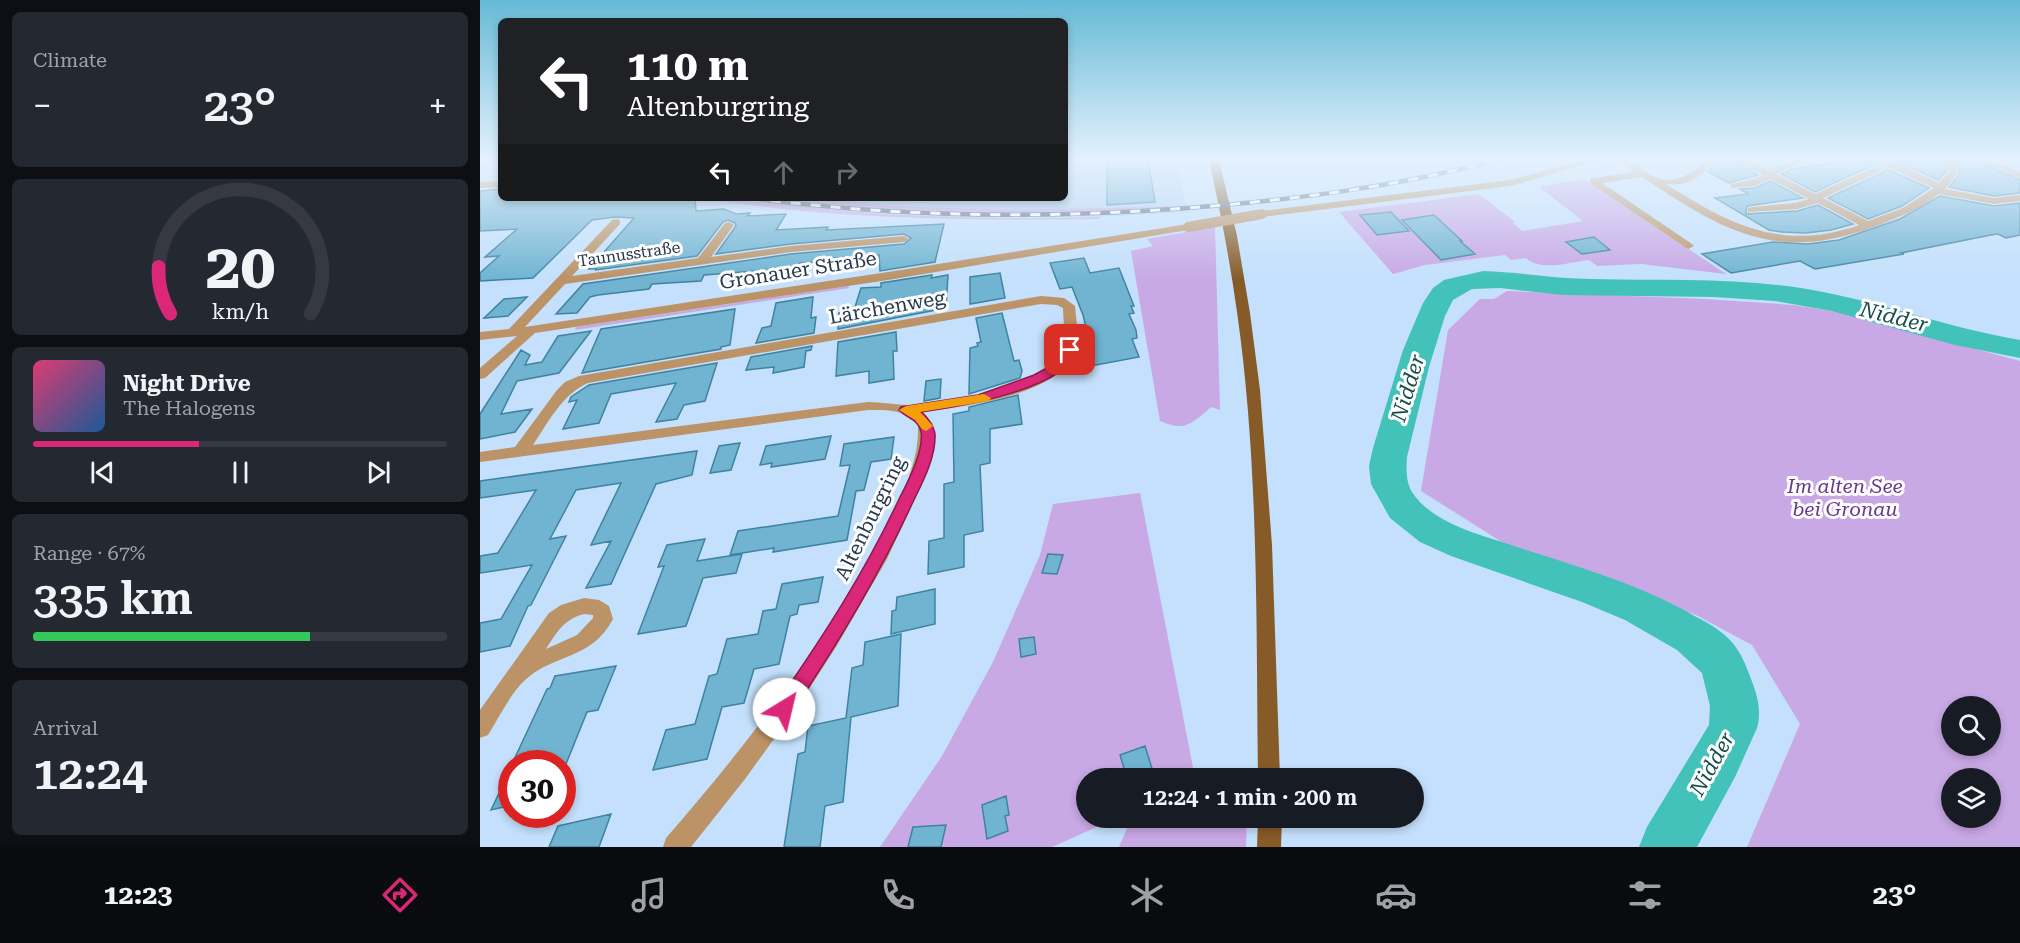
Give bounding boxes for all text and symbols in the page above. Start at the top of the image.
text: 110 m [627,41,749,90]
icon: left [528,42,606,120]
text: Climate [33,48,107,72]
text: 23° [204,79,276,132]
text: − [33,86,51,125]
text: + [429,86,447,125]
text: Altenburgring [627,91,809,123]
icon: left [704,156,737,189]
icon: ahead [767,156,800,189]
icon: right [830,156,863,189]
text: 20 [205,230,275,303]
street label: Taunusstraße [577,237,682,271]
street label: Gronauer Straße [718,246,878,294]
street label: Lärchenweg [827,285,948,329]
water label: Nidder [1857,297,1931,337]
text: km/h [211,299,269,324]
pin [1044,324,1095,375]
icon: arrive [1053,333,1086,366]
water label: Nidder [1386,351,1430,425]
text: Night Drive [123,371,251,396]
text: The Halogens [123,396,255,420]
street label: Altenburgring [830,452,911,584]
icon: previous [86,456,119,489]
icon: pause [224,456,257,489]
icon: next [362,456,395,489]
park label: Im alten See bei Gronau [1786,474,1903,521]
text: Range · 67% [33,541,145,565]
text: 335 km [33,572,193,625]
position arrow [752,677,816,741]
map controls [1941,696,2001,828]
button: search [1941,696,2001,756]
text: Arrival [33,716,98,740]
water label: Nidder [1684,728,1739,801]
text: 12:24 [33,747,147,800]
speed limit sign: 30 [498,750,576,828]
button: layers [1941,768,2001,828]
text: 12:24 · 1 min · 200 m [1143,785,1357,810]
icon: directions [379,874,421,916]
icon: music [628,874,670,916]
icon: phone [877,874,919,916]
icon: climate [1126,874,1168,916]
icon: car [1375,874,1417,916]
icon: filters [1624,874,1666,916]
text: 12:23 [103,879,172,911]
text: 23° [1873,879,1917,911]

